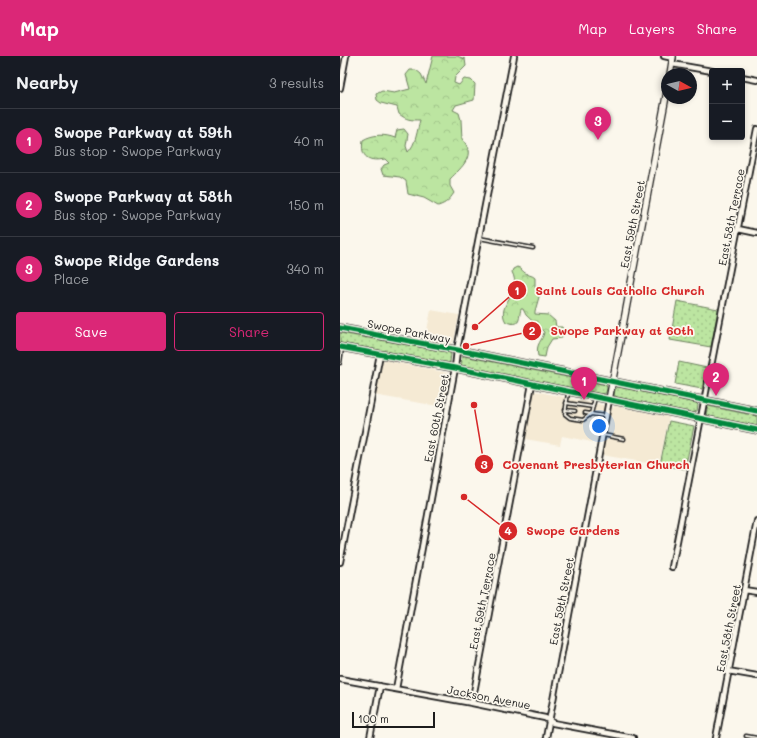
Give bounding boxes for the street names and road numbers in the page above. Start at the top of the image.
street label: East 58th Terrace [714,167,748,267]
street label: East 59th Street [616,179,648,269]
street label: Swope Parkway [366,316,452,346]
street label: East 60th Street [420,372,452,464]
street label: East 59th Terrace [465,551,499,651]
street label: East 59th Street [545,556,577,646]
street label: East 58th Street [712,582,744,673]
street label: Jackson Avenue [446,682,532,712]

